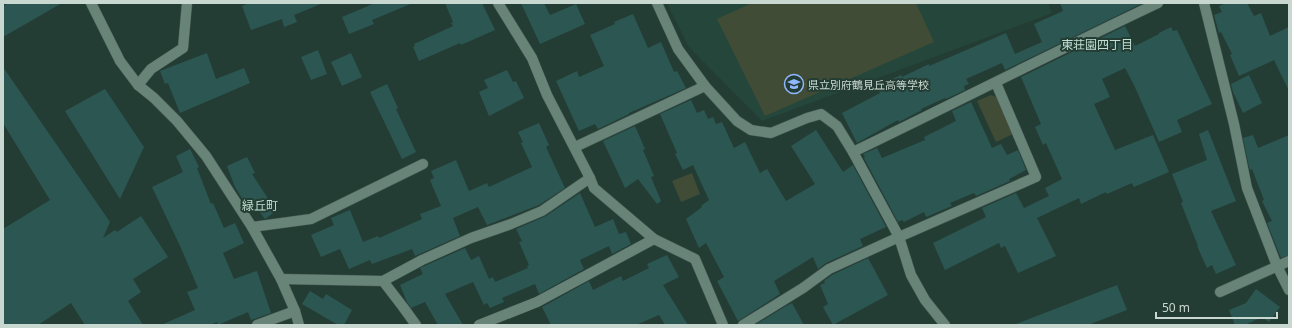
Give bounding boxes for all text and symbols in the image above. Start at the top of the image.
district label: 東荘園四丁目 [1061,36,1133,53]
school or university icon: 県立別府鶴見丘高等学校 [783,73,805,95]
place label: 県立別府鶴見丘高等学校 [808,77,929,92]
district label: 緑丘町 [242,197,278,214]
scale bar [1156,294,1277,320]
text: 50 m [1162,299,1190,316]

